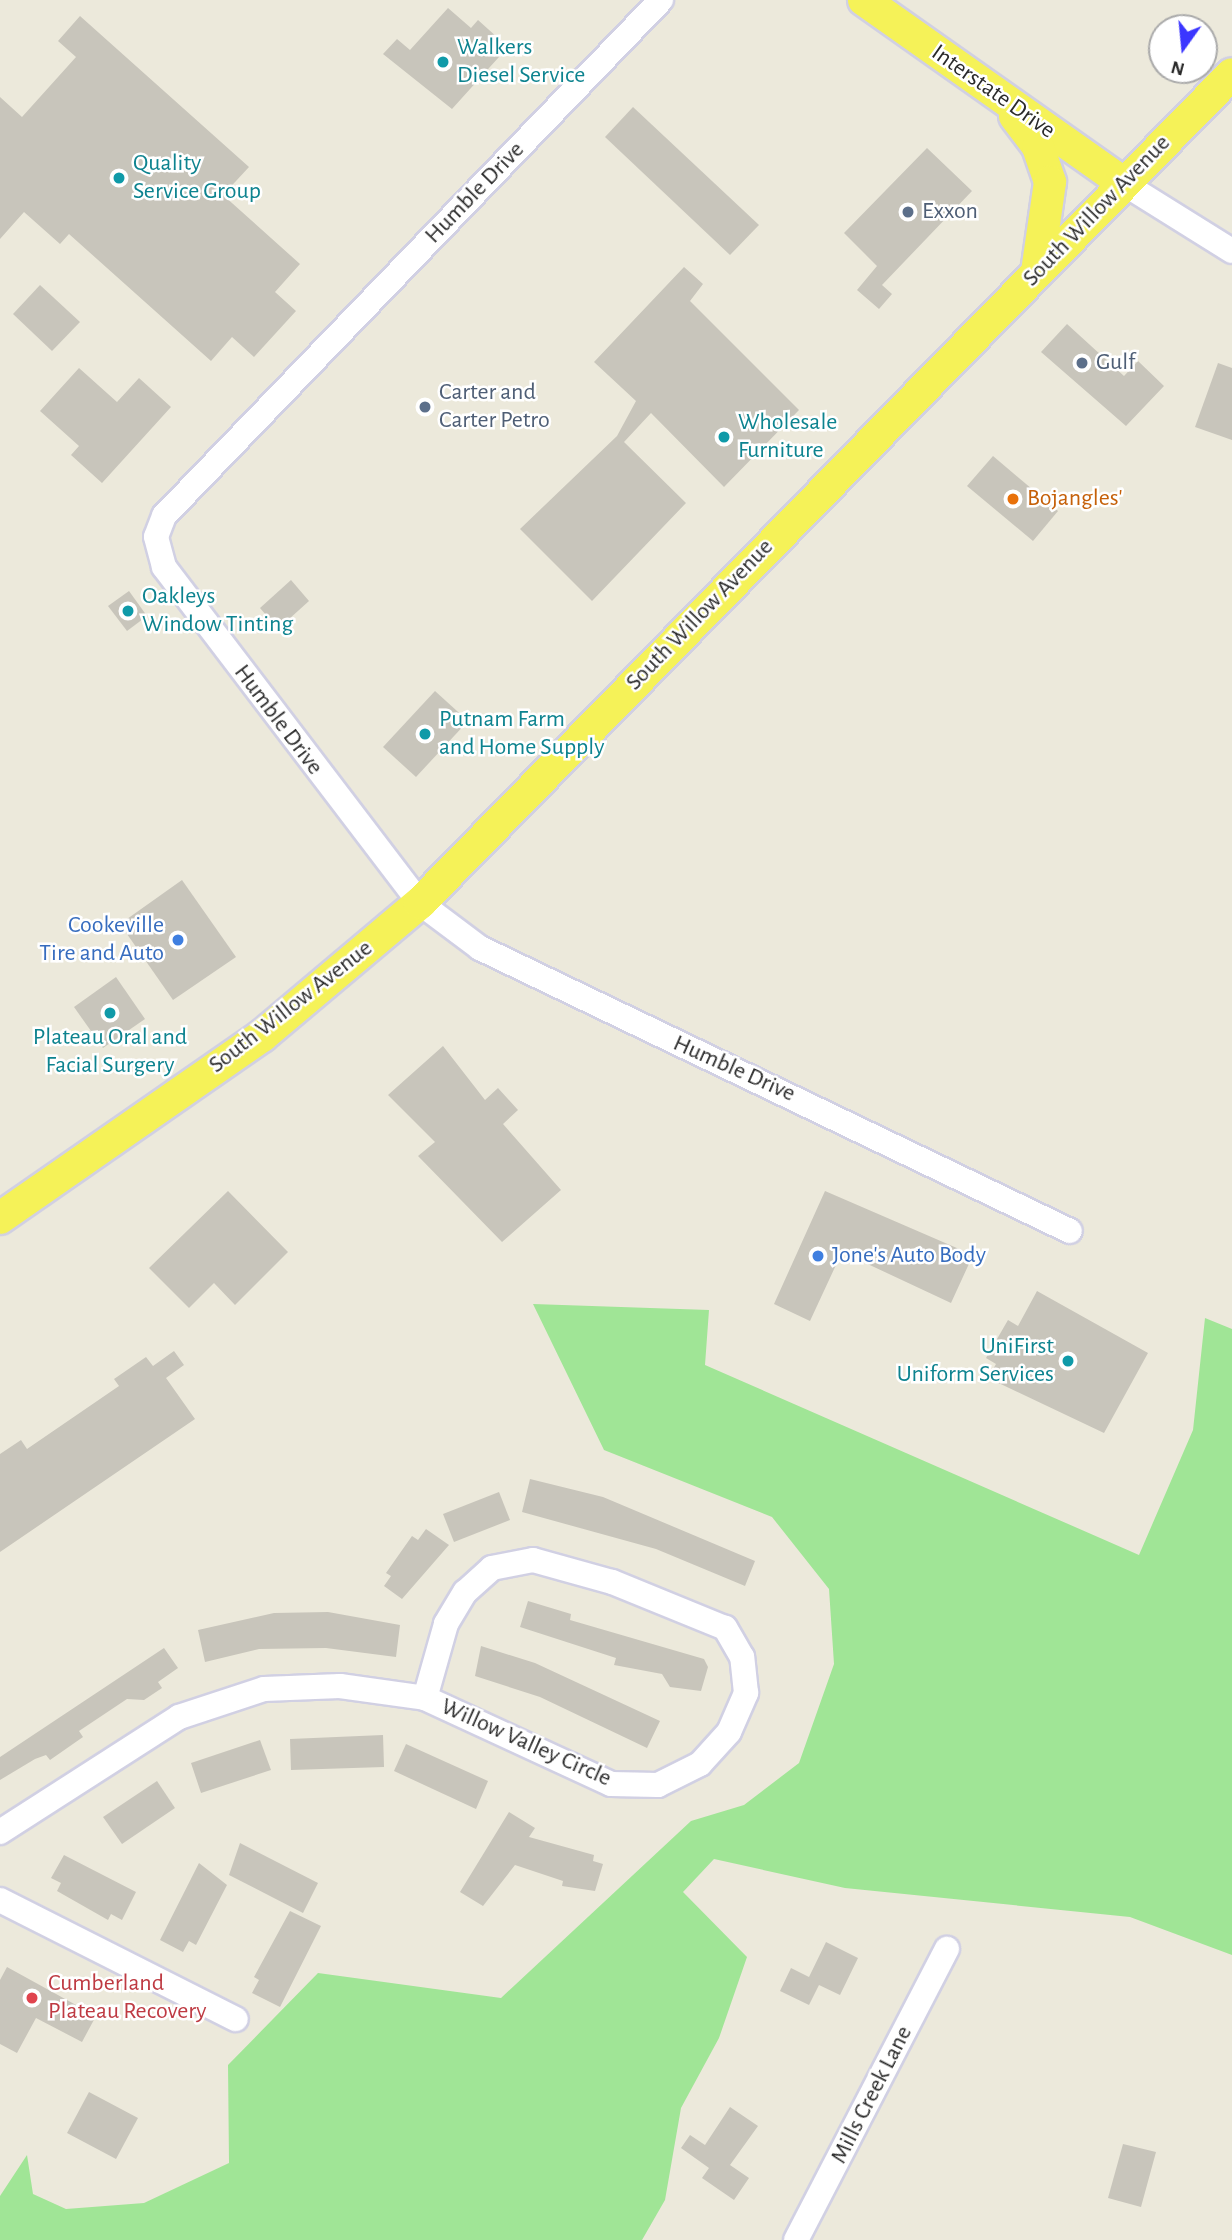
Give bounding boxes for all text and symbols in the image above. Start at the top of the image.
north arrow [1148,14,1218,84]
place label: Walkers Diesel Service [457,34,585,90]
street label: Interstate Drive [926,39,1060,145]
marker: Walkers Diesel Service [435,54,451,70]
text: N [1169,57,1187,79]
street label: South Willow Avenue [1017,129,1177,293]
street label: Humble Drive [419,136,531,250]
place label: Quality Service Group [133,150,261,206]
marker: Quality Service Group [111,170,127,186]
place label: Exxon [922,198,978,226]
marker: Exxon [900,204,916,220]
place label: Gulf [1096,349,1135,377]
marker: Gulf [1074,355,1090,371]
place label: Carter and Carter Petro [439,379,550,435]
marker: Carter and Carter Petro [417,399,433,415]
place label: Wholesale Furniture [738,409,837,465]
marker: Wholesale Furniture [716,429,732,445]
place label: Bojangles' [1027,485,1123,513]
marker: Bojangles' [1005,491,1021,507]
street label: South Willow Avenue [620,533,780,697]
place label: Oakleys Window Tinting [142,583,293,639]
marker: Oakleys Window Tinting [120,603,136,619]
street label: Humble Drive [227,659,329,781]
place label: Putnam Farm and Home Supply [439,706,604,762]
marker: Putnam Farm and Home Supply [417,726,433,742]
place label: Cookeville Tire and Auto [39,912,164,968]
marker: Cookeville Tire and Auto [170,932,186,948]
street label: South Willow Avenue [203,934,379,1080]
marker: Plateau Oral and Facial Surgery [102,1005,118,1021]
place label: Plateau Oral and Facial Surgery [33,1024,187,1080]
street label: Humble Drive [668,1029,800,1109]
place label: Jone's Auto Body [832,1242,986,1270]
marker: Jone's Auto Body [810,1248,826,1264]
place label: UniFirst Uniform Services [897,1333,1054,1389]
marker: UniFirst Uniform Services [1060,1353,1076,1369]
street label: Willow Valley Circle [436,1693,616,1793]
place label: Cumberland Plateau Recovery [48,1970,207,2026]
marker: Cumberland Plateau Recovery [22,1988,42,2008]
street label: Mills Creek Lane [825,2021,919,2169]

